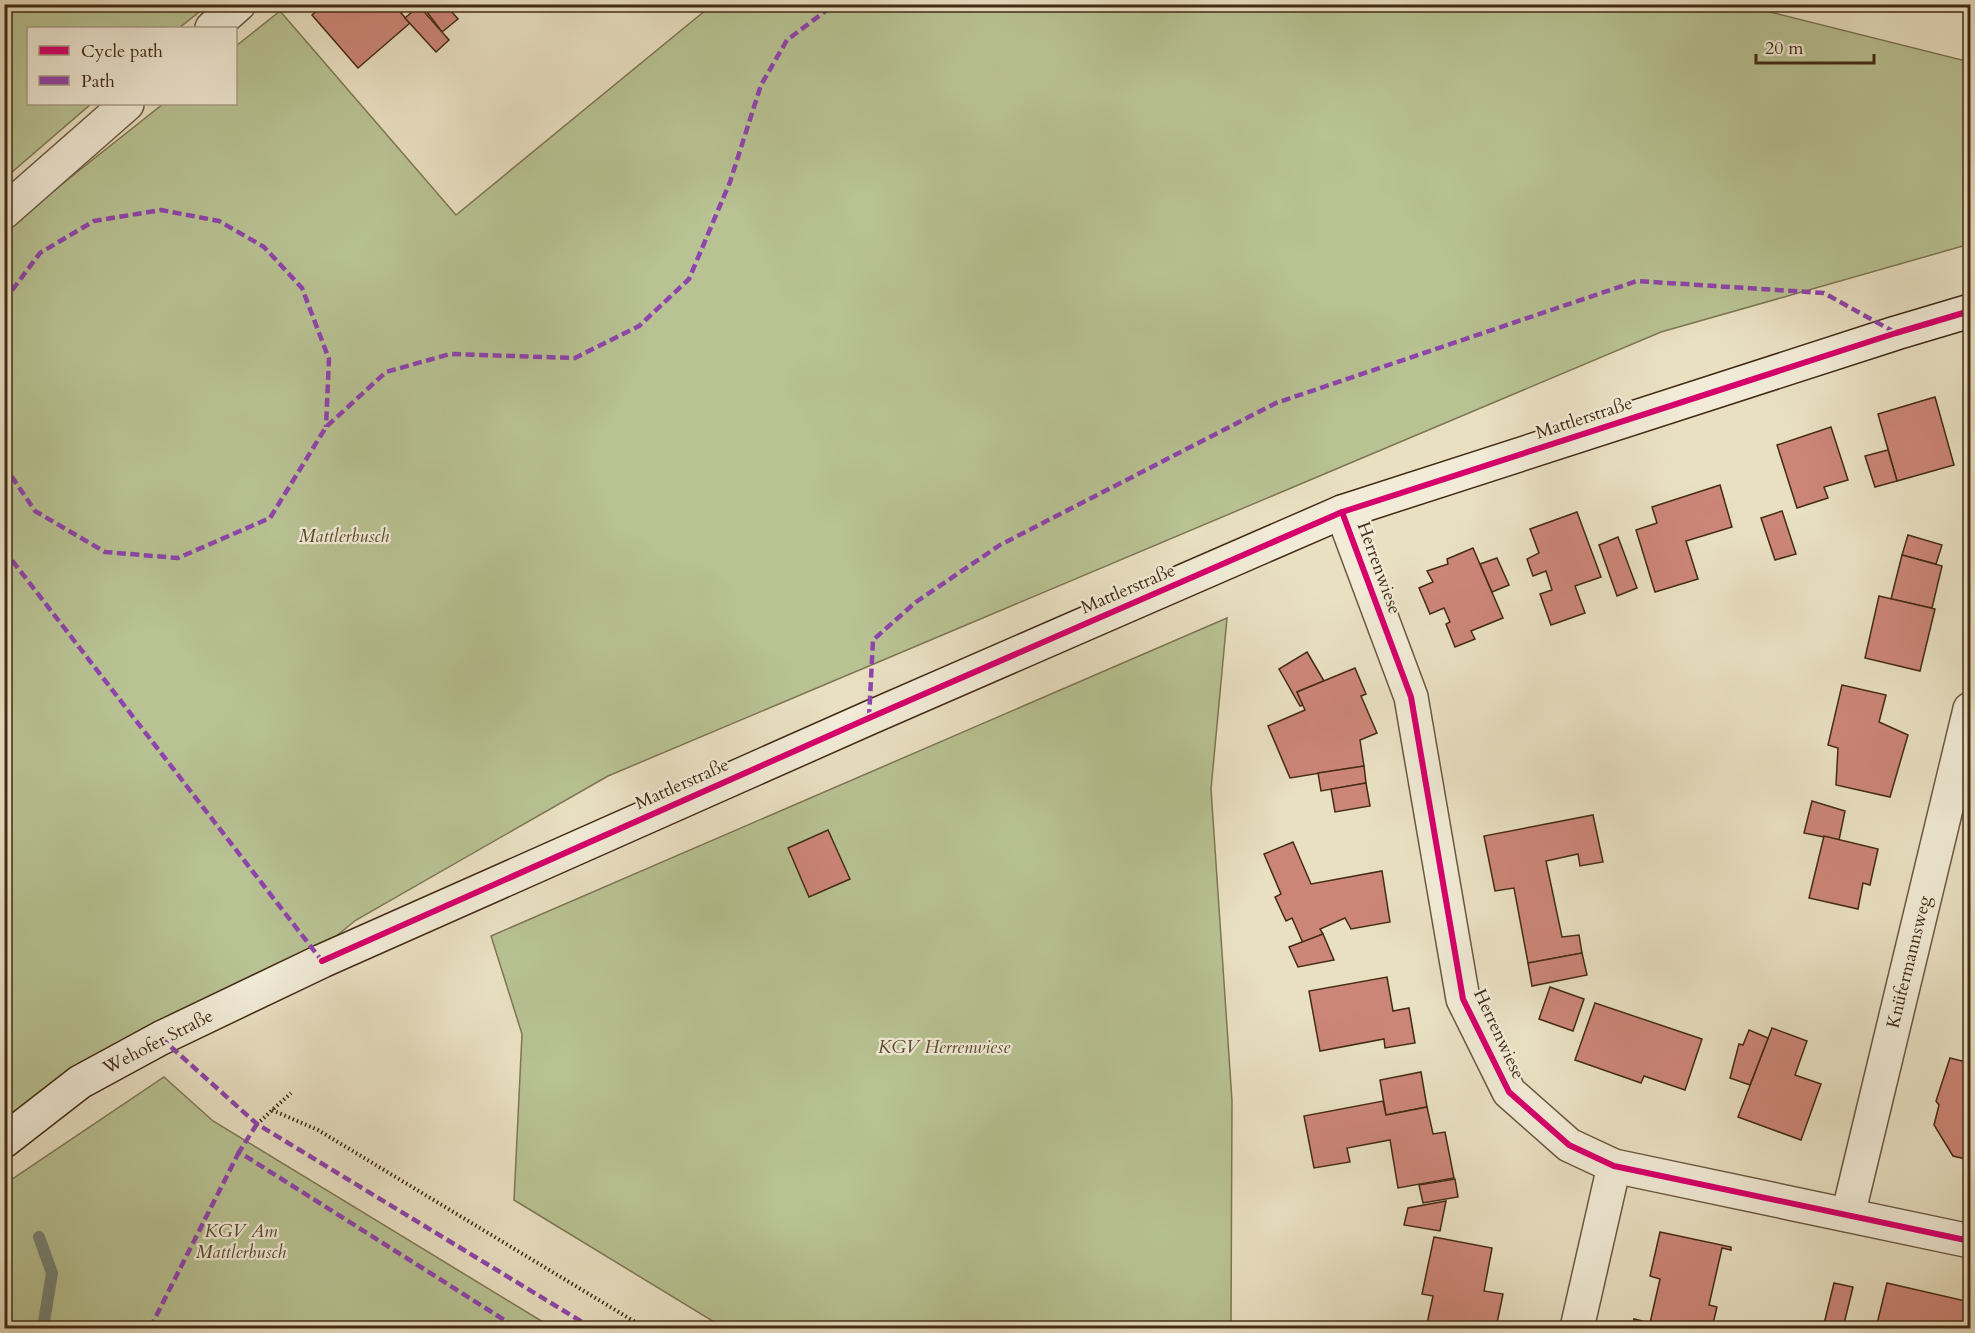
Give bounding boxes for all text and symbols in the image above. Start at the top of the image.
legend [27,27,237,105]
scale bar [1756,27,1874,65]
text: 20 m [1765,36,1804,61]
text: Cycle path [81,39,163,64]
text: Path [81,69,115,94]
street label: Mattlerstraße [1532,391,1636,445]
street label: Herrenwiese [1351,518,1407,618]
park label: Mattlerbusch [299,524,390,549]
street label: Mattlerstraße [1077,558,1179,620]
street label: Mattlerstraße [631,752,733,816]
street label: Knüfermannsweg [1880,892,1938,1031]
street label: Herrenwiese [1467,985,1531,1083]
street label: Wehofer Straße [98,1003,217,1081]
park label: KGV Herrenwiese [878,1035,1011,1060]
park label: KGV Am Mattlerbusch [196,1219,287,1265]

